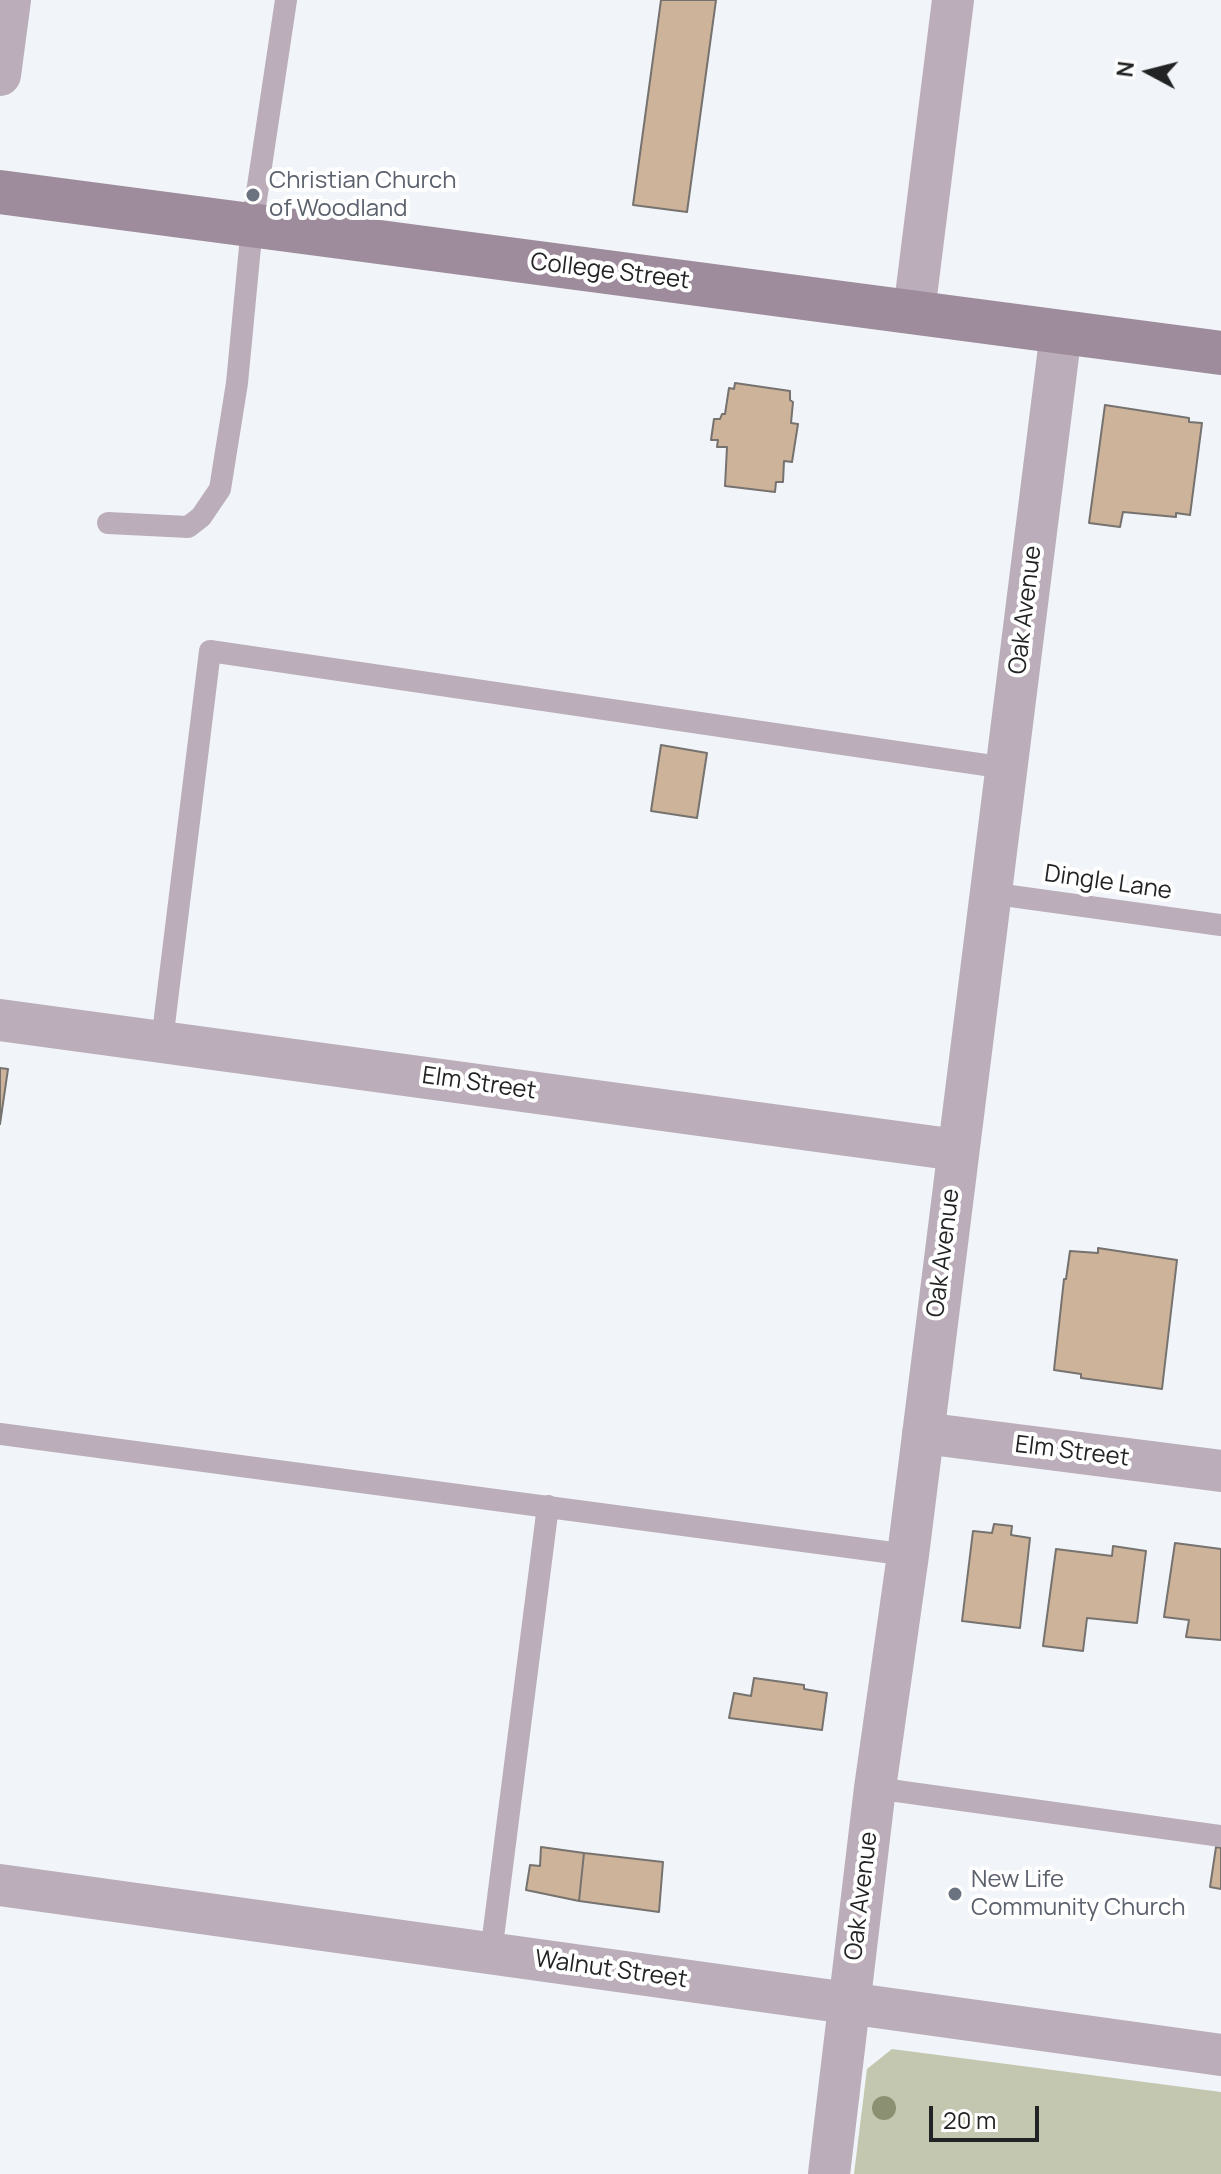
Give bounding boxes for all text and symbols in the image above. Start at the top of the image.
north arrow [1109,32,1189,112]
text: N [1109,59,1141,79]
place label: Christian Church of Woodland [269,167,457,223]
marker: Christian Church of Woodland [244,186,262,204]
street label: College Street [529,248,691,296]
street label: Oak Avenue [1004,544,1048,676]
street label: Dingle Lane [1042,860,1174,906]
street label: Elm Street [420,1062,538,1106]
street label: Oak Avenue [922,1187,966,1319]
street label: Elm Street [1013,1431,1131,1473]
street label: Oak Avenue [840,1830,884,1962]
place label: New Life Community Church [971,1866,1186,1922]
marker: New Life Community Church [946,1885,964,1903]
street label: Walnut Street [533,1945,689,1995]
scale bar [933,2090,1043,2140]
text: 20 m [943,2103,996,2136]

